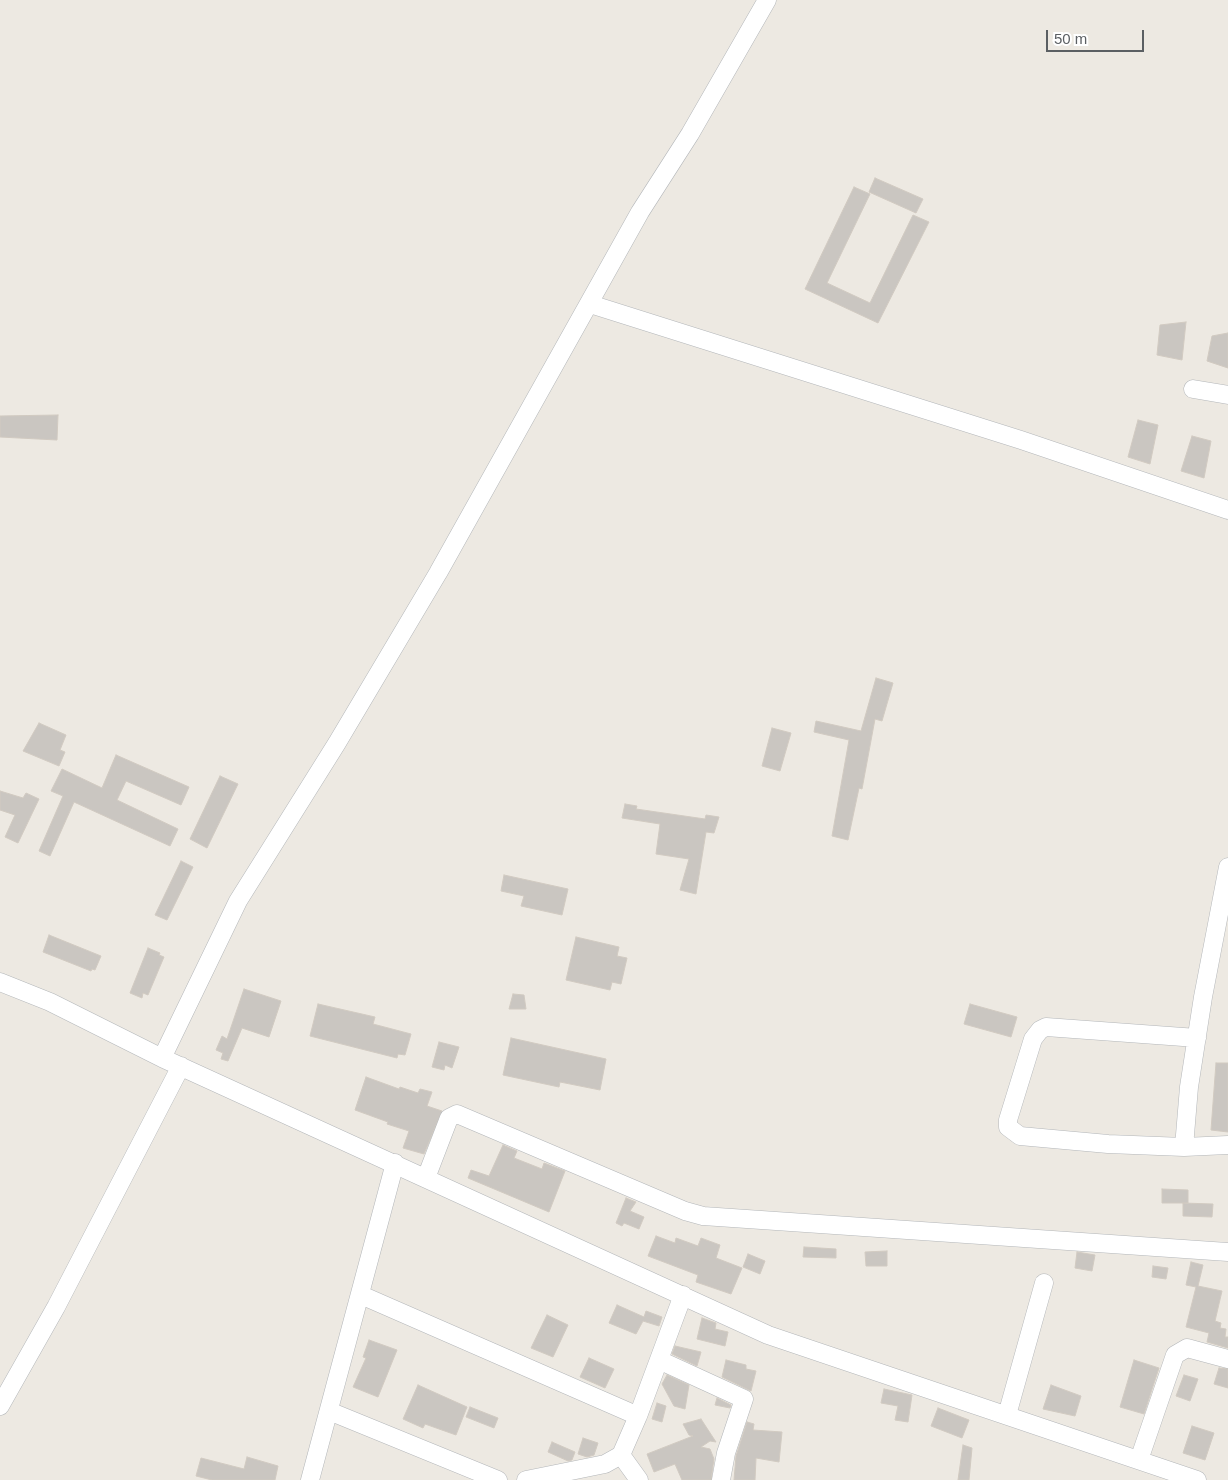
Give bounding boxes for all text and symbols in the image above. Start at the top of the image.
scale bar [1048,20,1146,52]
text: 50 m [1054,30,1087,47]

